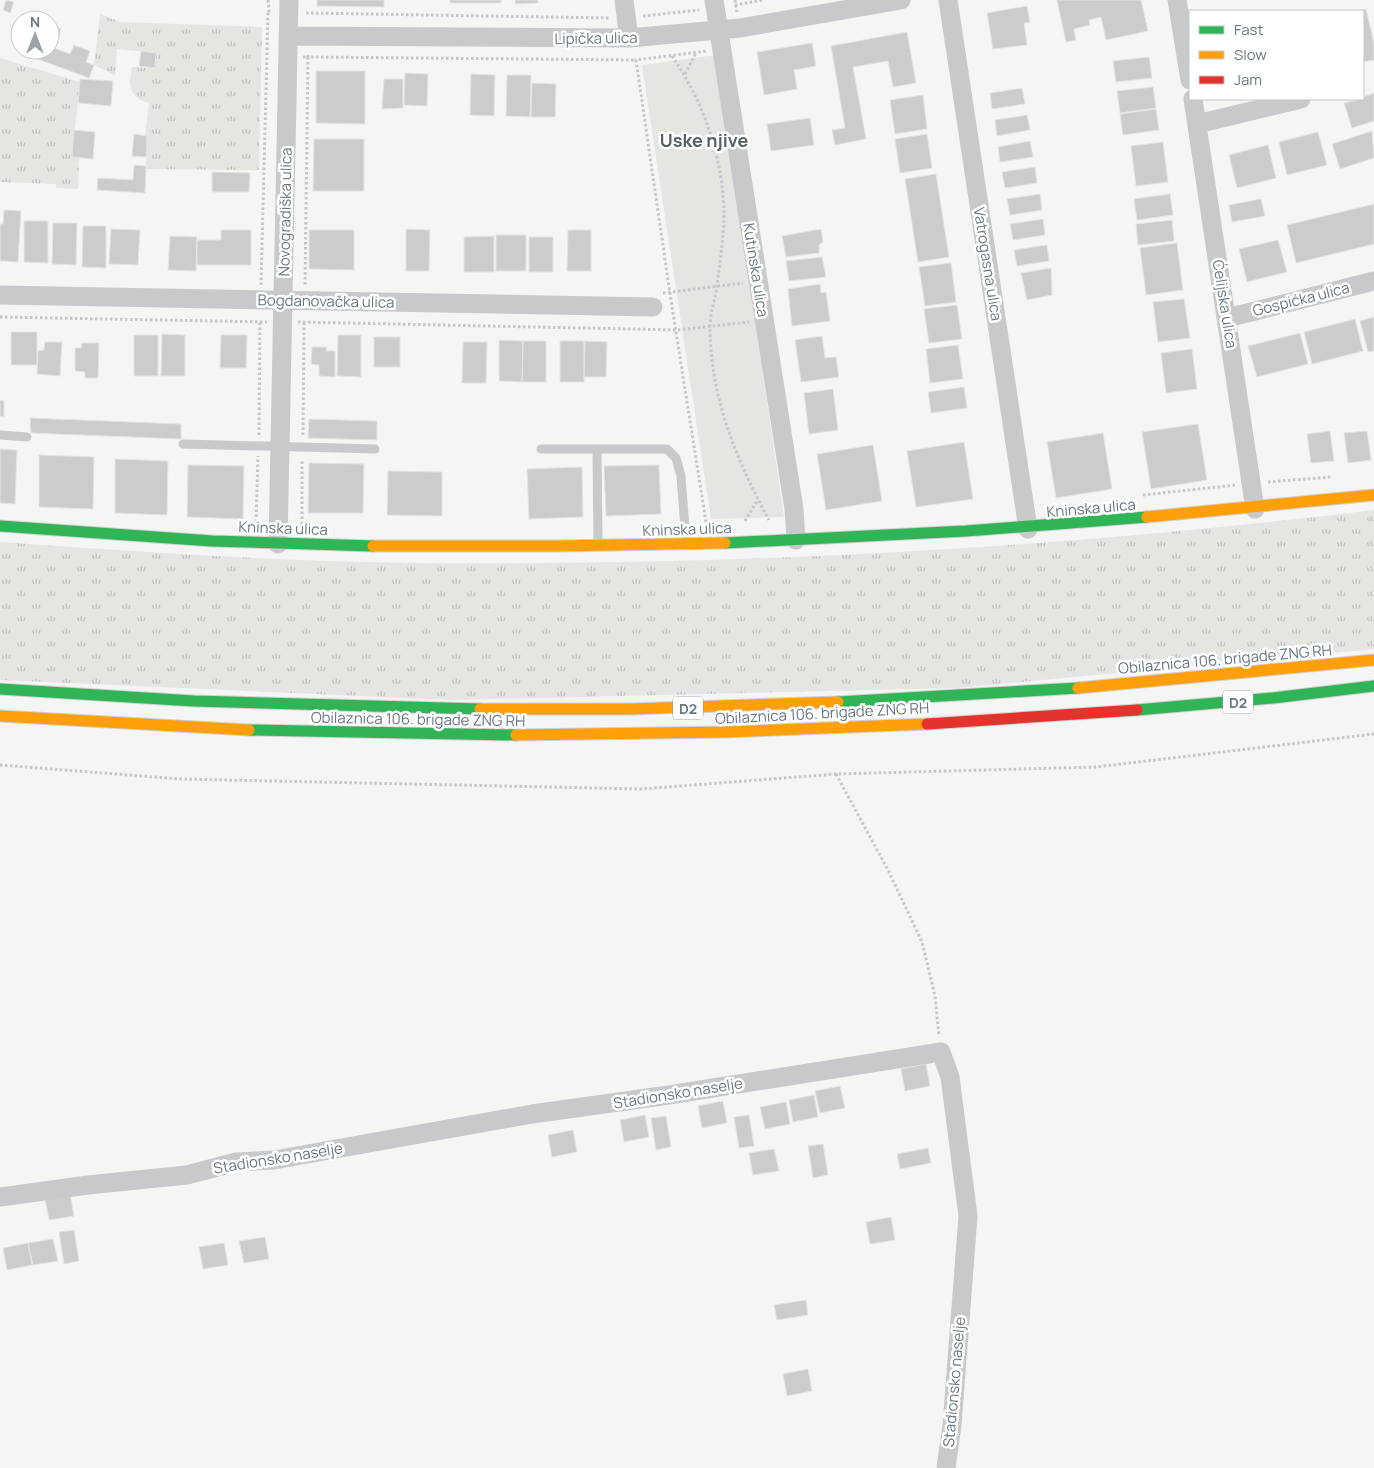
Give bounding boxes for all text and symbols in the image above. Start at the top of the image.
north arrow [10,10,60,60]
legend [1189,10,1364,100]
text: N [30,12,40,31]
text: Fast [1234,19,1263,40]
street label: Lipička ulica [554,27,638,49]
text: Slow [1234,44,1267,65]
text: Jam [1234,69,1262,90]
district label: Uske njive [660,128,748,152]
street label: Novogradiška ulica [273,147,297,277]
street label: Vatrogasna ulica [969,206,1007,322]
street label: Kutinska ulica [738,222,774,318]
street label: Ćelijska ulica [1208,258,1242,350]
street label: Gospićka ulica [1250,277,1352,321]
street label: Bogdanovačka ulica [257,289,395,313]
street label: Kninska ulica [1046,494,1136,522]
street label: Kninska ulica [238,516,328,540]
street label: Kninska ulica [642,517,732,541]
street label: Obilaznica 106. brigade ZNG RH [1117,639,1333,679]
road number: D2 [1223,690,1253,714]
road number: D2 [673,696,703,720]
street label: Obilaznica 106. brigade ZNG RH [714,697,930,729]
street label: Obilaznica 106. brigade ZNG RH [311,707,525,731]
street label: Stadionsko naselje [612,1072,744,1114]
street label: Stadionsko naselje [212,1137,344,1179]
street label: Stadionsko naselje [938,1316,970,1448]

